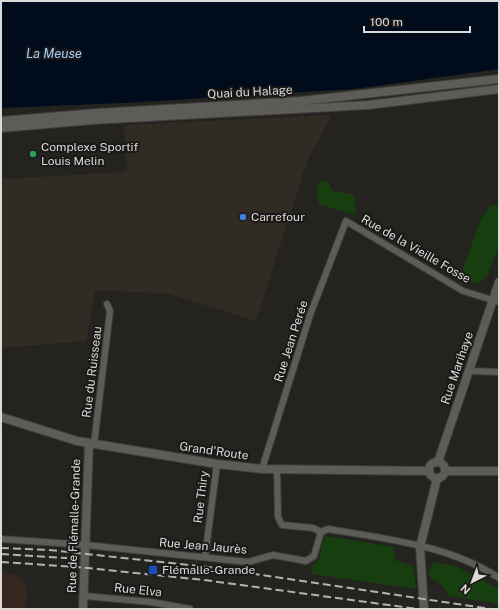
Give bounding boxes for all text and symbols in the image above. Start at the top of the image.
scale bar [364,8,470,34]
text: 100 m [370,15,403,29]
water label: La Meuse [26,46,82,61]
street label: Quai du Halage [207,83,293,101]
place label: Complexe Sportif Louis Melin [41,140,139,168]
marker: Complexe Sportif Louis Melin [28,149,38,159]
place label: Carrefour [251,210,305,224]
marker: Carrefour [238,212,248,222]
street label: Rue de la Vieille Fosse [359,212,473,286]
street label: Rue Jean Perée [271,298,311,384]
street label: Rue du Ruisseau [79,325,105,419]
street label: Rue Marihaye [438,330,476,406]
street label: Grand'Route [178,439,250,463]
street label: Rue de Flémalle-Grande [65,458,83,593]
street label: Rue Thiry [191,469,211,524]
street label: Rue Jean Jaurès [158,535,248,557]
north arrow [452,562,492,602]
place label: Flémalle-Grande [162,563,255,577]
marker: Flémalle-Grande [147,564,159,576]
street label: Rue Elva [113,581,163,599]
text: N [458,582,473,597]

